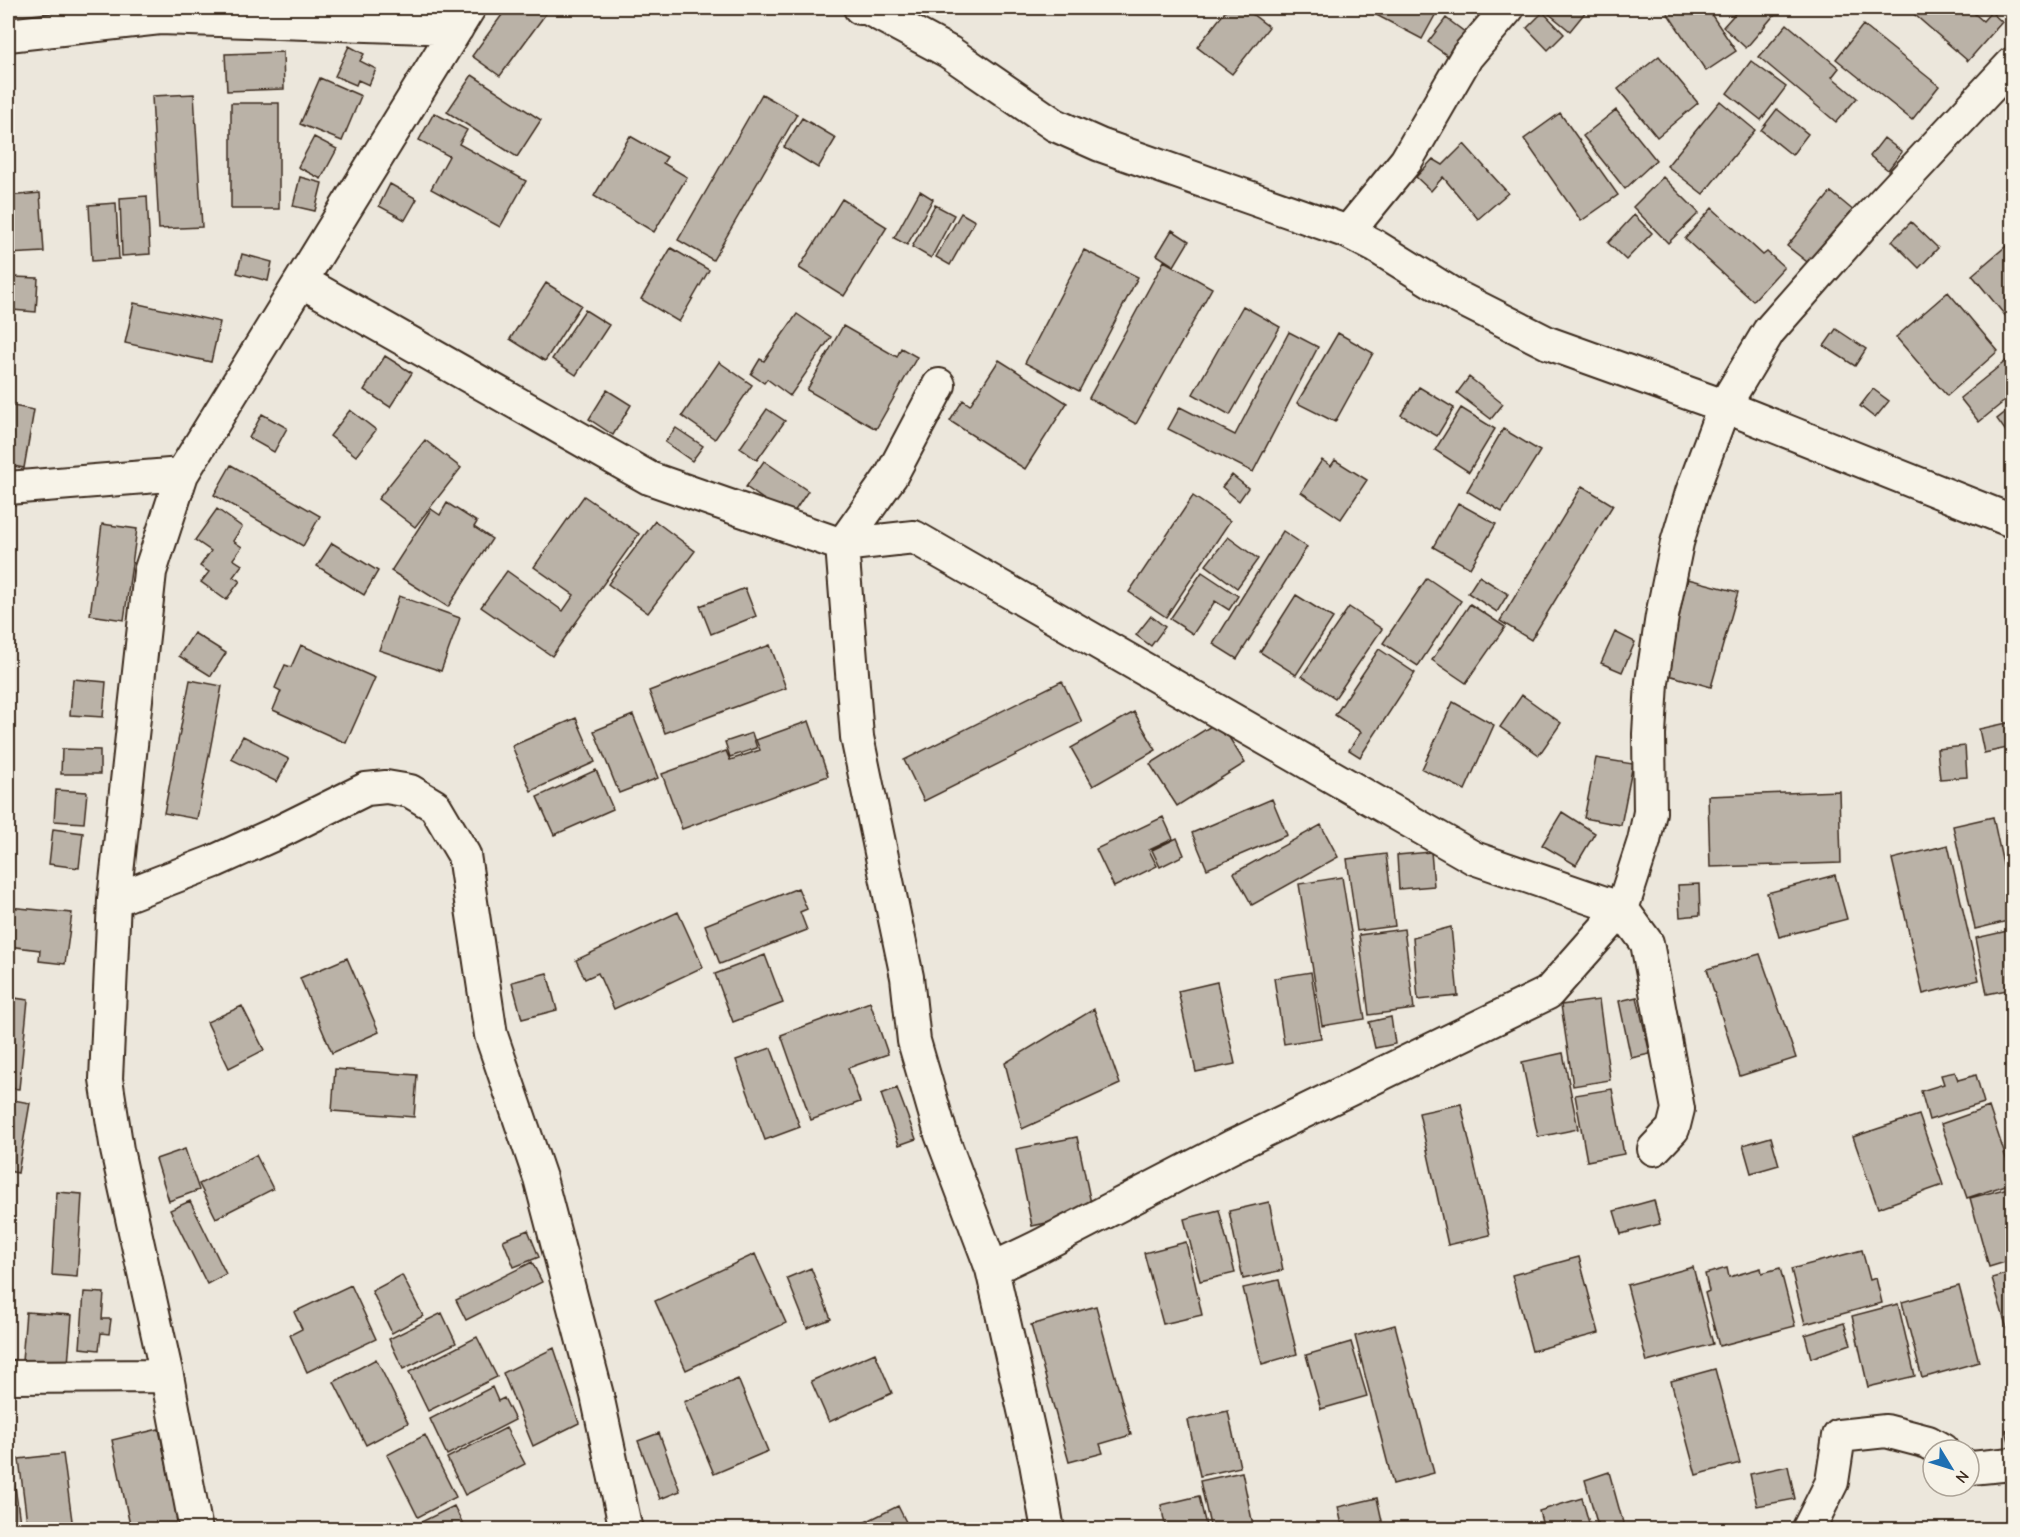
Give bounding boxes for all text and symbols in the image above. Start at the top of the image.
north arrow [1921,1438,1981,1498]
text: N [1952,1467,1972,1486]

